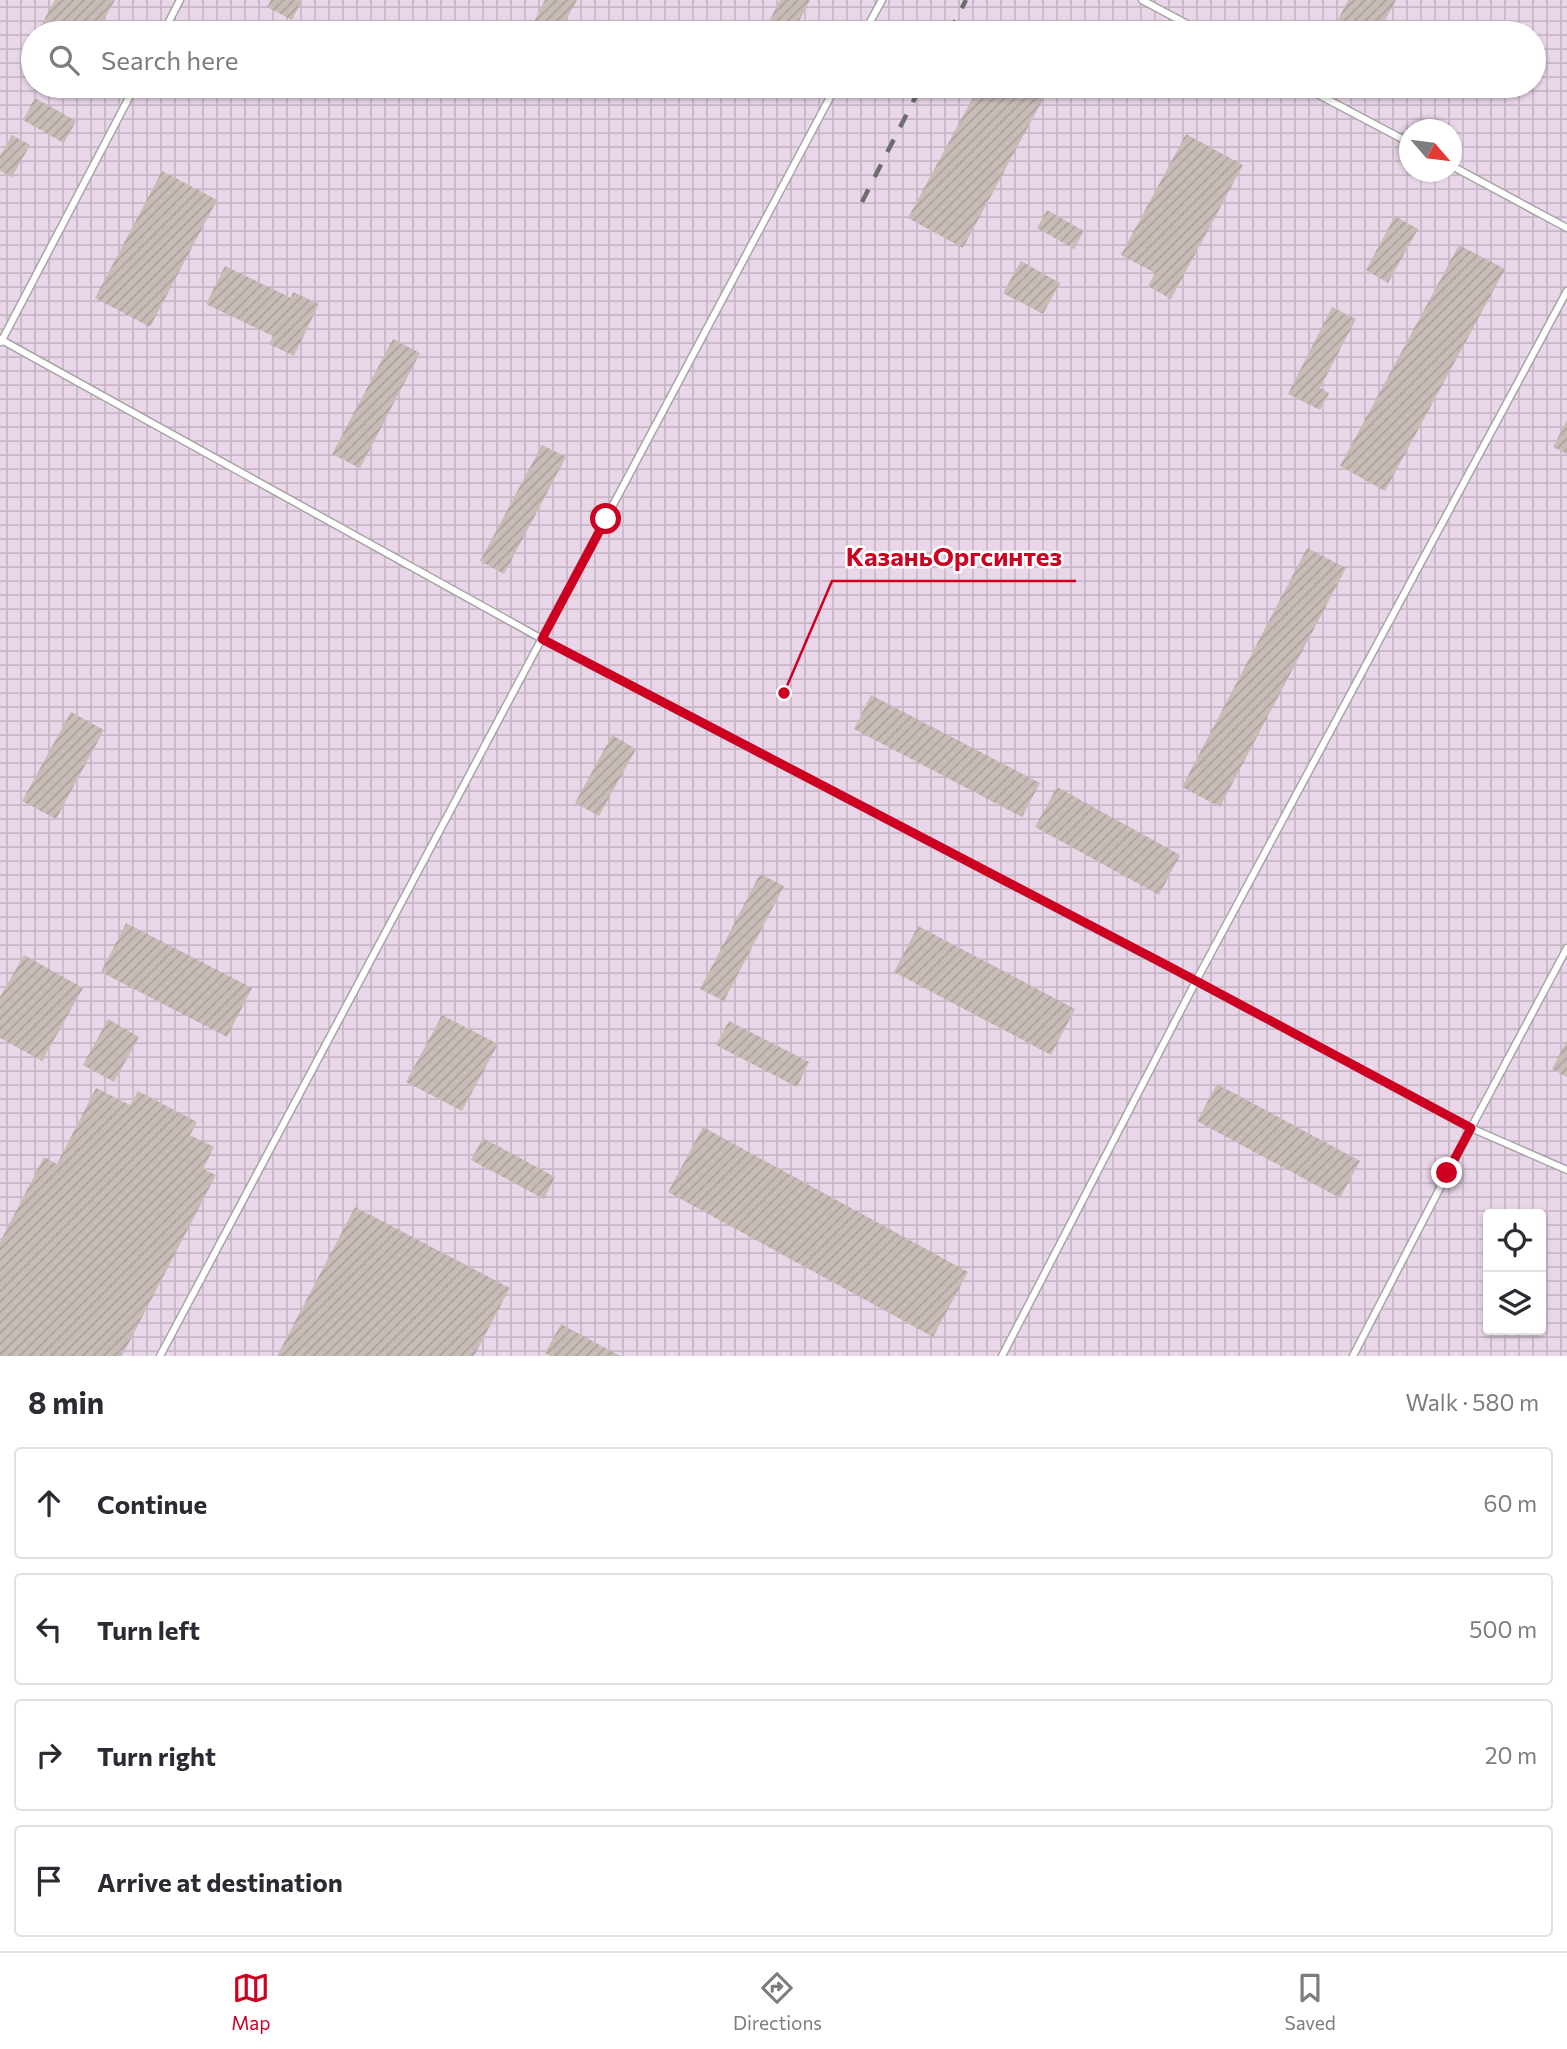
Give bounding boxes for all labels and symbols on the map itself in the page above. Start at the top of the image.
north arrow [1399,119,1462,182]
route start [590,503,621,534]
callout: КазаньОргсинтез [832,534,1076,581]
text: КазаньОргсинтез [846,540,1062,571]
route end [1431,1157,1462,1188]

